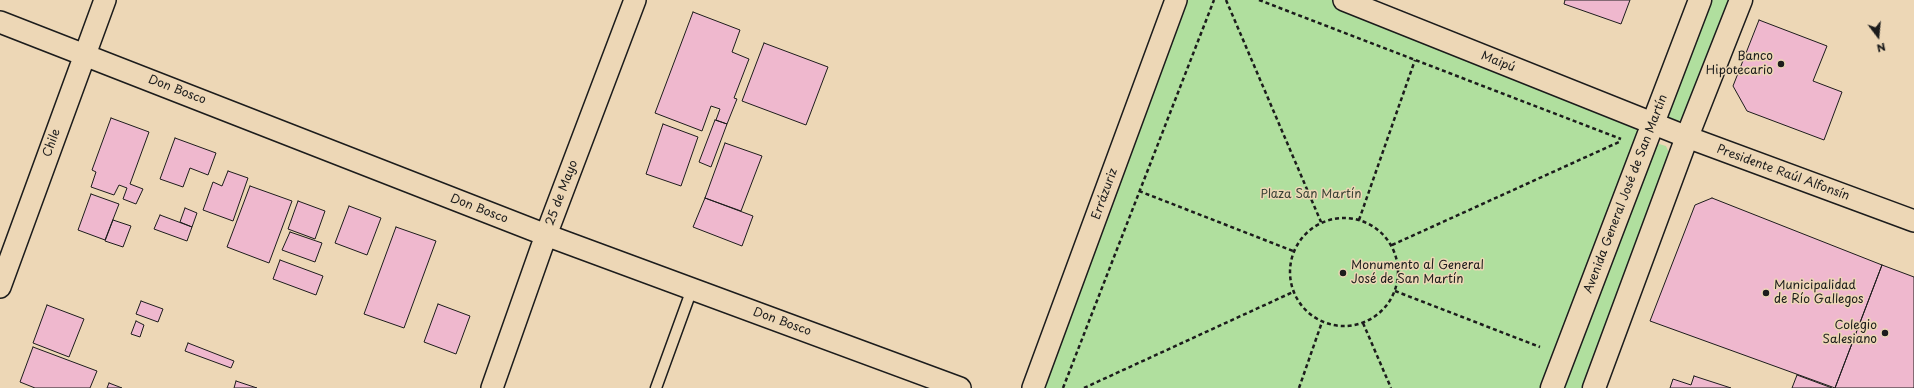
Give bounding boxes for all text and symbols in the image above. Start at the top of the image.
north arrow [1858,16,1898,56]
text: N [1875,39,1888,57]
street label: Maipú [1479,49,1517,75]
place label: Banco Hipotecario [1706,50,1773,78]
marker: Banco Hipotecario [1776,59,1786,69]
street label: Don Bosco [146,72,208,108]
street label: Avenida General José de San Martín [1581,93,1671,295]
street label: Chile [40,127,64,159]
street label: Presidente Raúl Alfonsín [1715,142,1851,204]
street label: 25 de Mayo [543,158,581,228]
street label: Errázuriz [1089,166,1121,222]
park label: Plaza San Martín [1261,188,1361,202]
street label: Don Bosco [448,191,510,227]
place label: Monumento al General José de San Martín [1351,259,1484,287]
marker: Monumento al General José de San Martín [1338,268,1348,278]
place label: Municipalidad de Río Gallegos [1774,279,1864,307]
marker: Municipalidad de Río Gallegos [1761,288,1771,298]
street label: Don Bosco [751,305,813,339]
place label: Colegio Salesiano [1823,319,1877,347]
marker: Colegio Salesiano [1880,328,1890,338]

